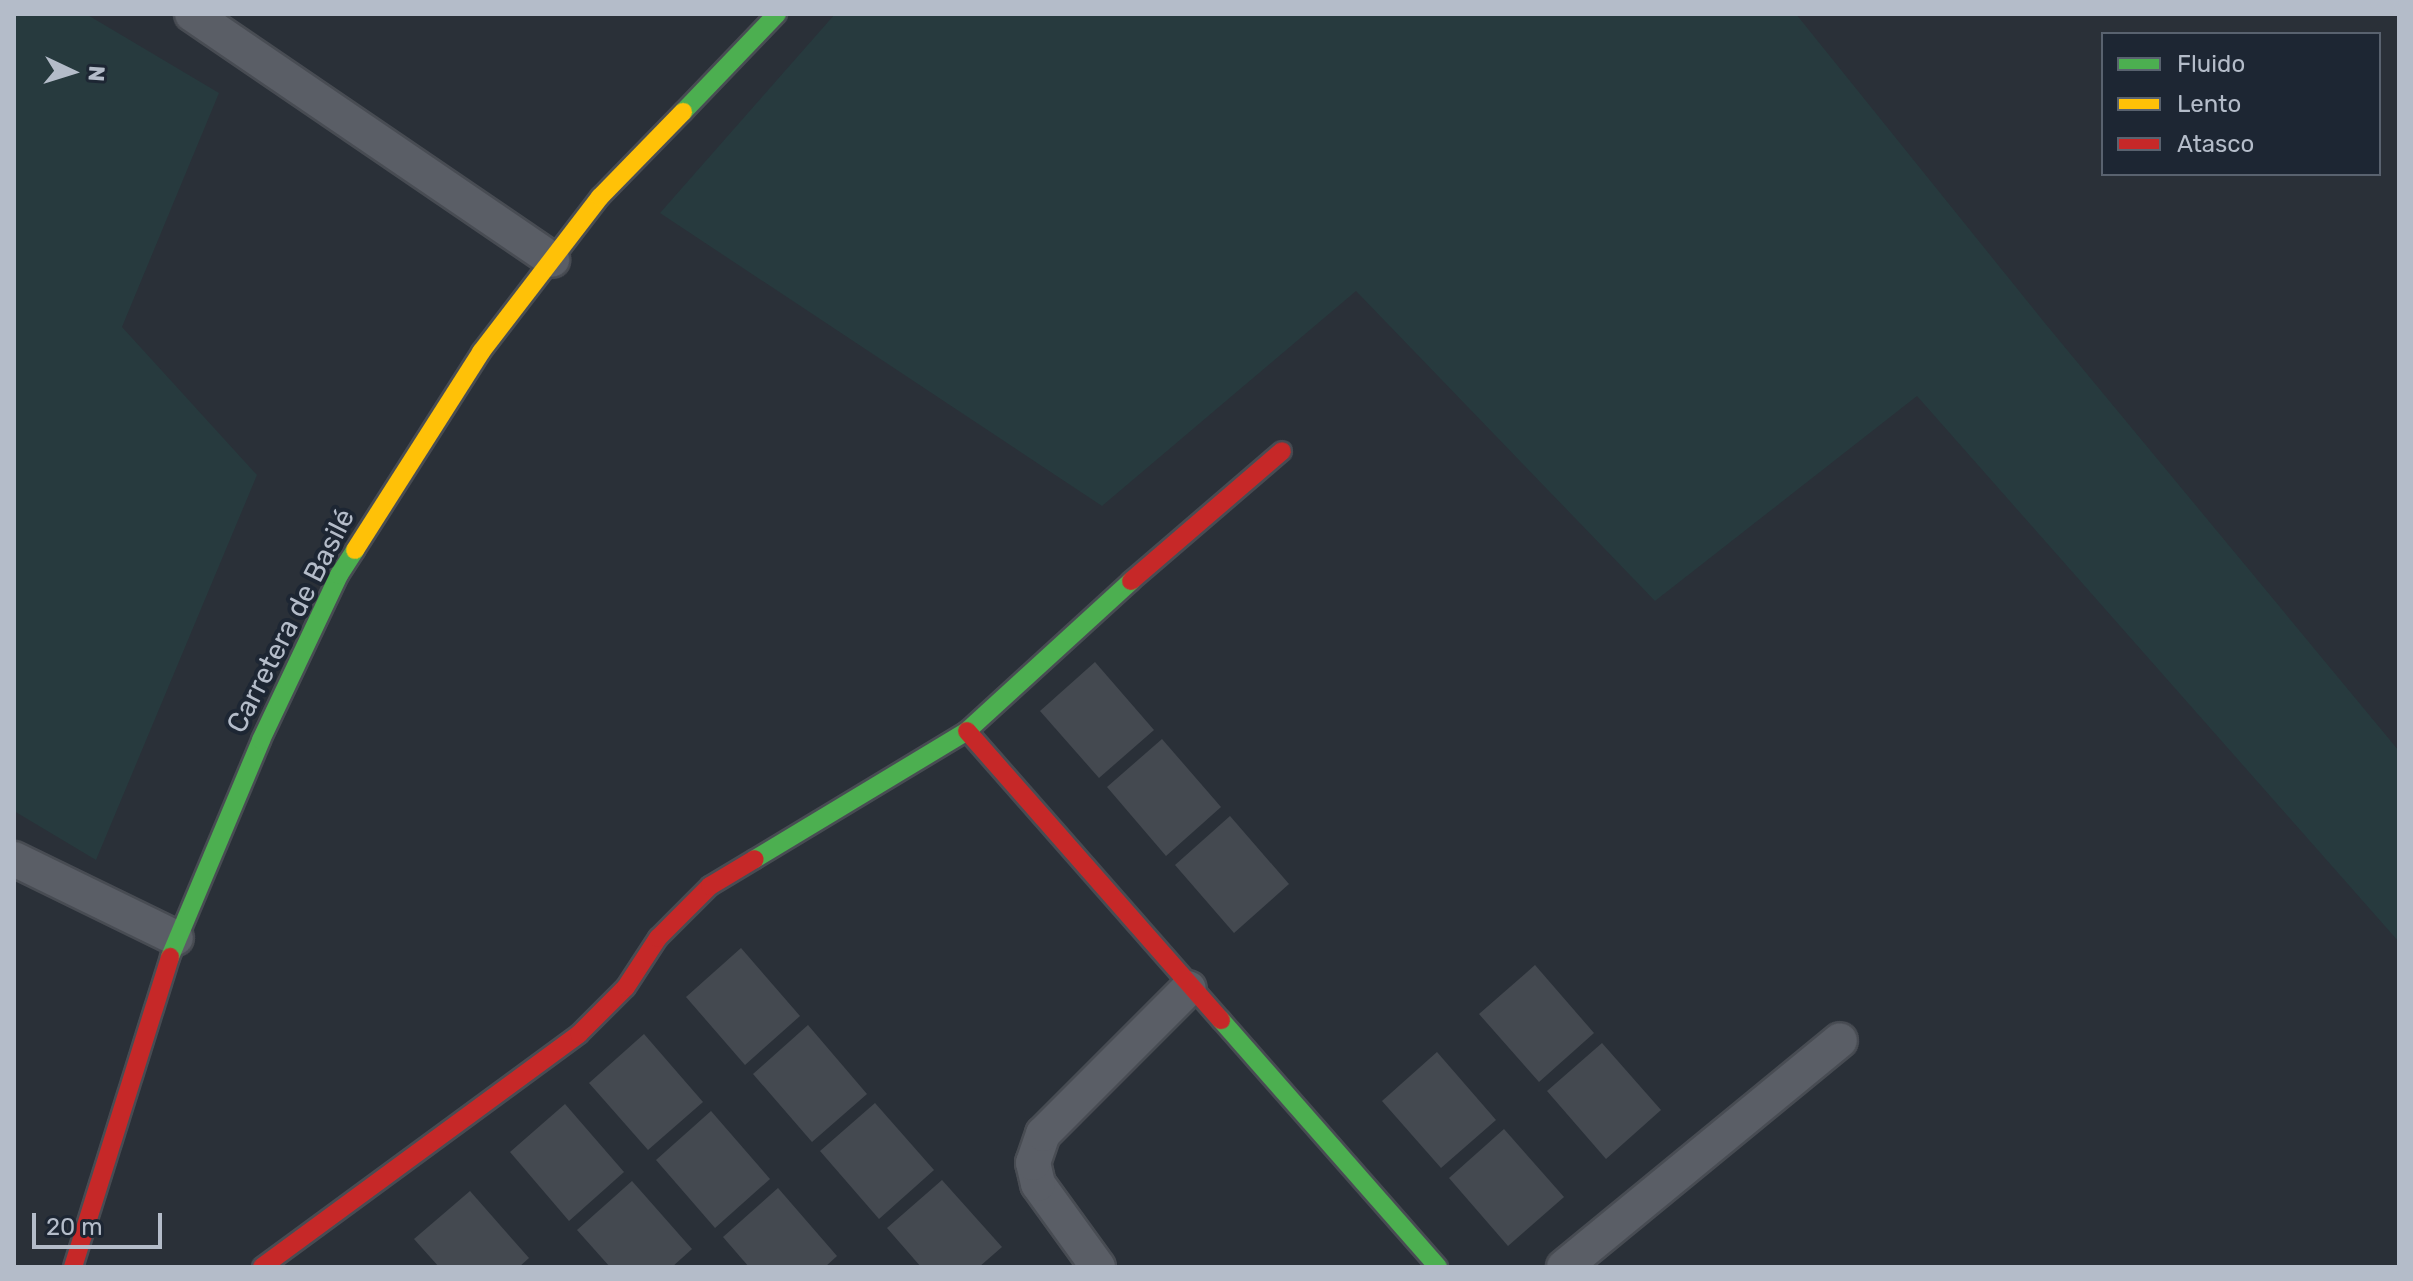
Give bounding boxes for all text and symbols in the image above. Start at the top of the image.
north arrow [32,32,112,112]
legend [2101,32,2381,176]
text: Fluido [2177,50,2245,78]
text: N [82,65,110,83]
text: Lento [2177,90,2241,118]
text: Atasco [2177,130,2254,158]
street label: Carretera de Basilé [220,503,362,739]
scale bar [36,1197,166,1247]
text: 20 m [46,1213,103,1241]

